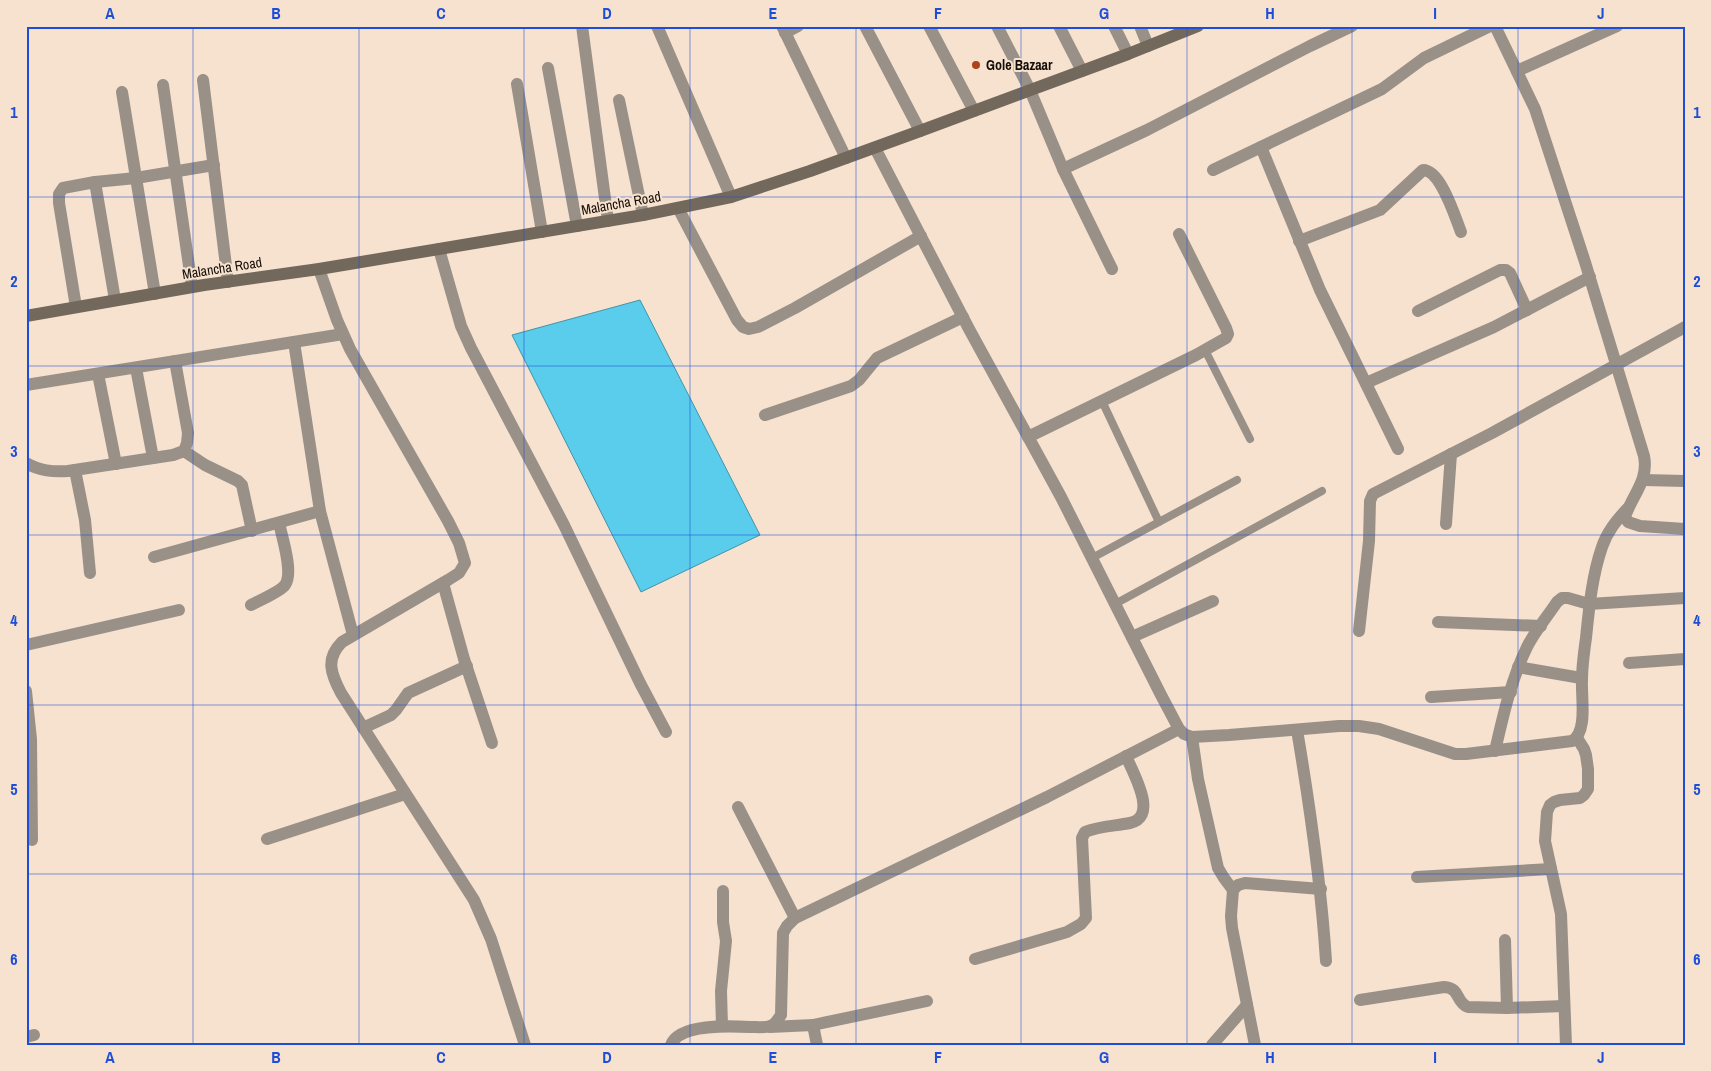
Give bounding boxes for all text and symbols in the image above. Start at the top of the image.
text: A [105,2,115,24]
text: B [271,2,281,24]
text: C [436,2,446,24]
text: D [602,2,612,24]
text: E [769,2,778,24]
text: F [934,2,942,24]
text: G [1099,2,1109,24]
text: H [1265,2,1275,24]
text: I [1433,2,1437,24]
text: J [1597,2,1605,24]
place label: Gole Bazaar [986,56,1053,74]
marker: Gole Bazaar [970,59,982,71]
text: 1 [10,101,18,123]
text: 1 [1693,101,1701,123]
street label: Malancha Road [580,187,662,219]
street label: Malancha Road [181,253,263,283]
text: 2 [10,270,18,292]
text: 2 [1693,270,1701,292]
text: 3 [10,440,18,462]
text: 3 [1693,440,1701,462]
text: 4 [10,609,18,631]
text: 4 [1693,609,1701,631]
text: 5 [10,778,18,800]
text: 5 [1693,778,1701,800]
text: 6 [10,948,18,970]
text: 6 [1693,948,1701,970]
text: A [105,1046,115,1068]
text: B [271,1046,281,1068]
text: C [436,1046,446,1068]
text: D [602,1046,612,1068]
text: E [769,1046,778,1068]
text: F [934,1046,942,1068]
text: G [1099,1046,1109,1068]
text: H [1265,1046,1275,1068]
text: I [1433,1046,1437,1068]
text: J [1597,1046,1605,1068]

